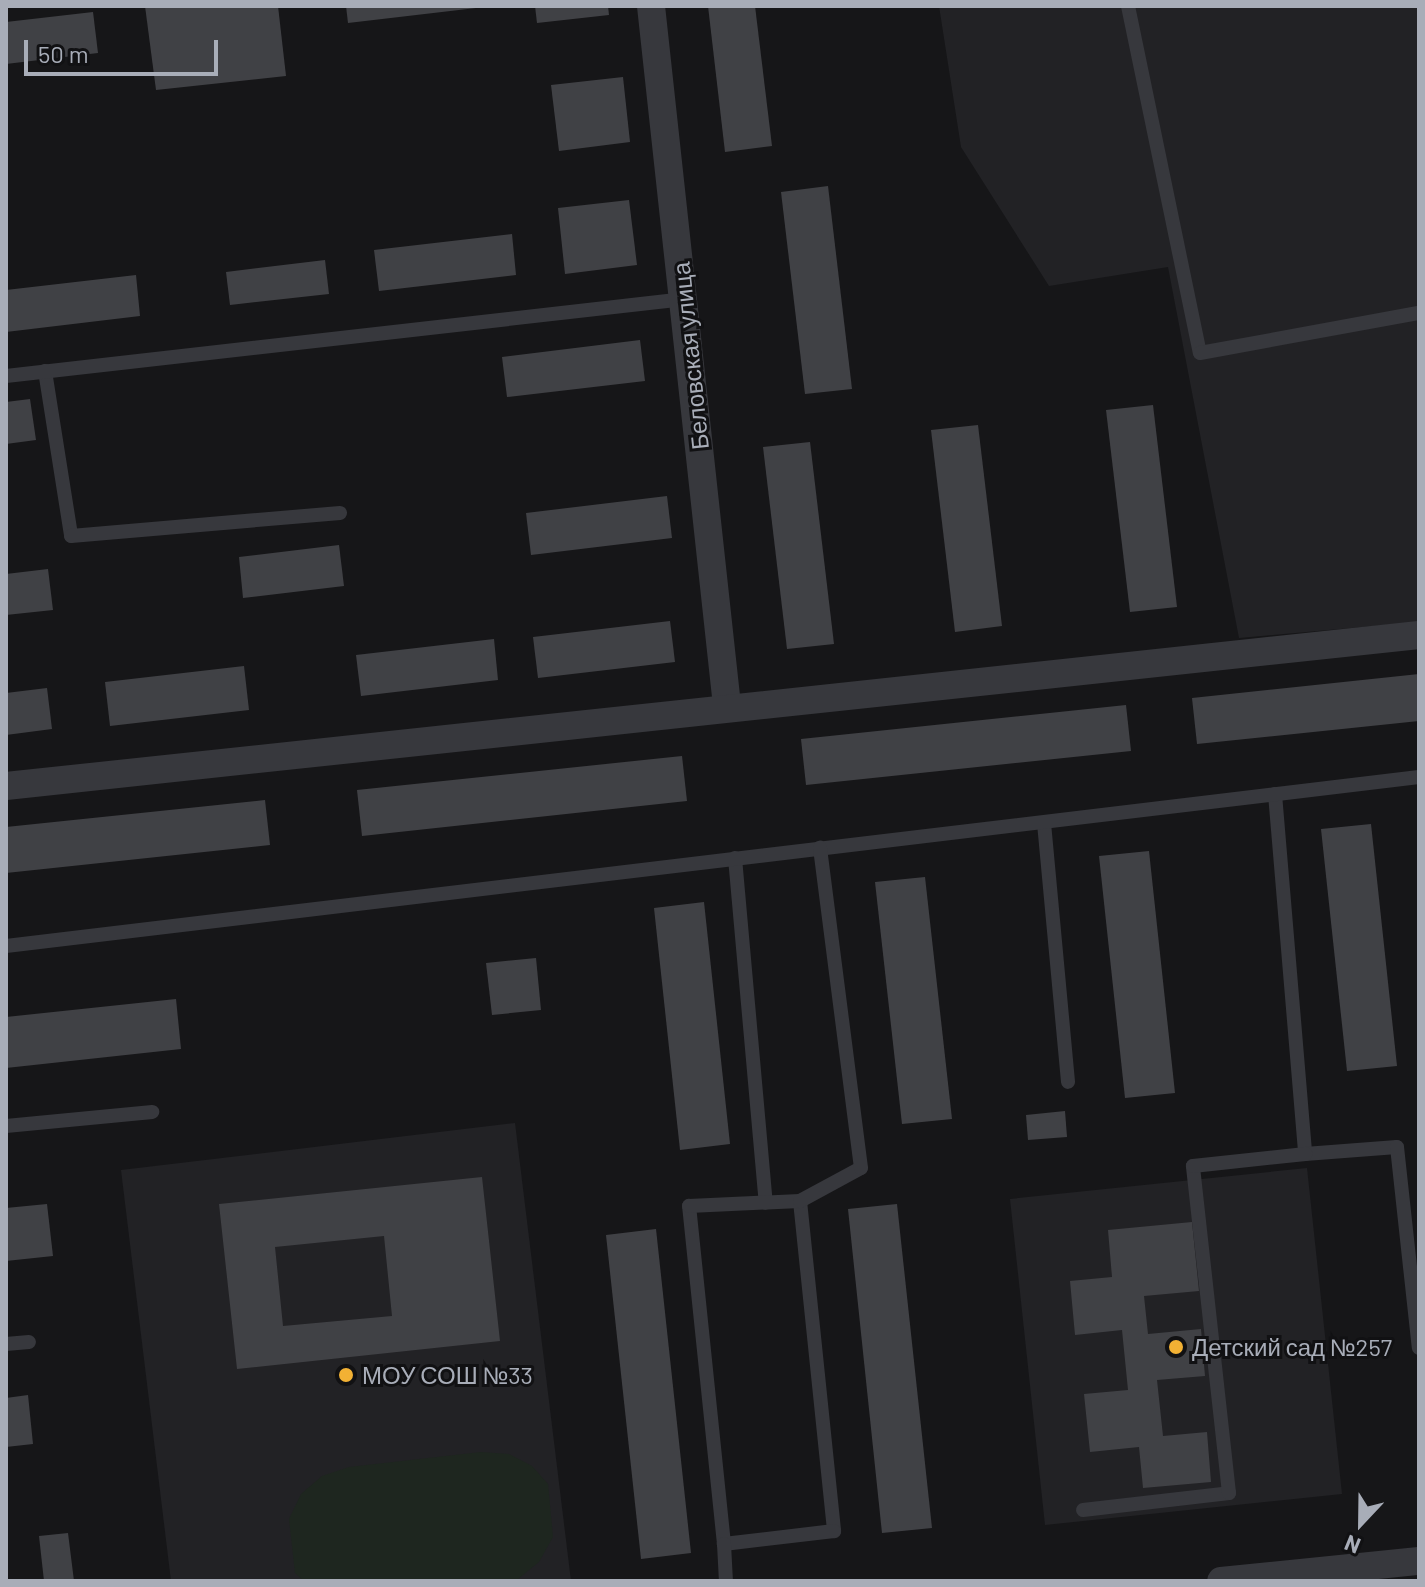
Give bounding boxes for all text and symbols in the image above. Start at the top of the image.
scale bar [28,24,222,74]
text: 50 m [38,39,89,68]
street label: Беловская улица [666,261,714,451]
place label: Детский сад №257 [1192,1333,1392,1361]
marker: Детский сад №257 [1167,1338,1185,1356]
place label: МОУ СОШ №33 [362,1361,533,1389]
marker: МОУ СОШ №33 [337,1366,355,1384]
north arrow [1321,1483,1401,1563]
text: N [1340,1530,1364,1560]

